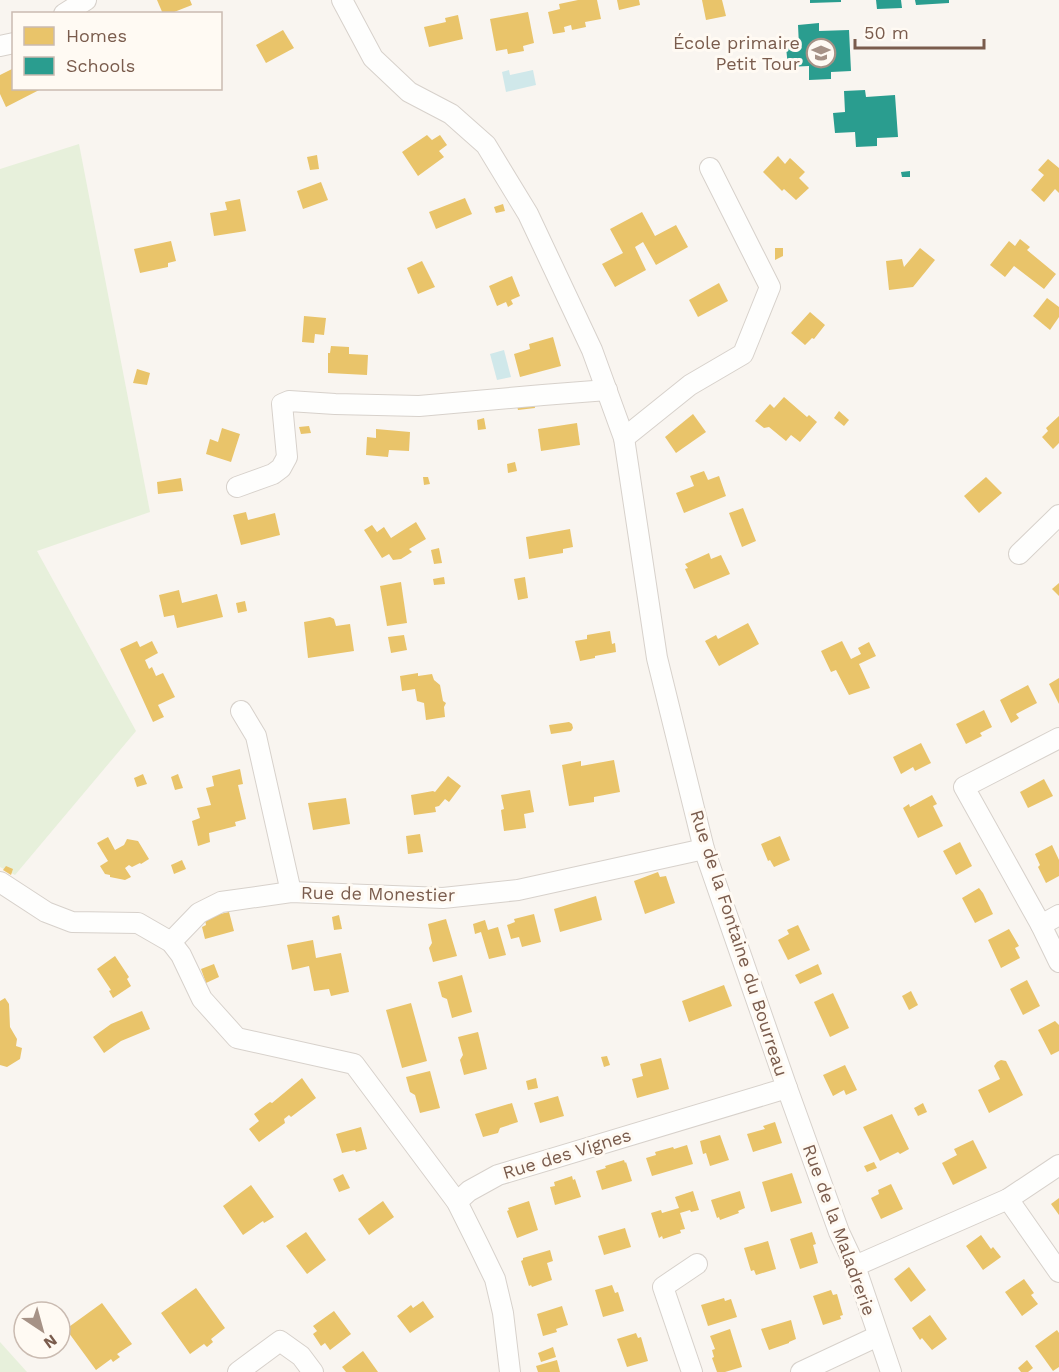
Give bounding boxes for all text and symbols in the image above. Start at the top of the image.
legend [12,12,222,90]
scale bar [855,12,984,50]
text: 50 m [864,22,909,43]
text: Homes [66,25,127,46]
place label: École primaire Petit Tour [673,32,800,74]
school or university icon: École primaire Petit Tour [805,37,837,69]
text: Schools [66,55,135,76]
street label: Rue de la Fontaine du Bourreau [686,807,793,1079]
street label: Rue de Monestier [301,882,455,905]
street label: Rue des Vignes [500,1124,634,1183]
street label: Rue de la Maladrerie [799,1141,880,1318]
north arrow [12,1300,72,1360]
text: N [40,1331,61,1353]

